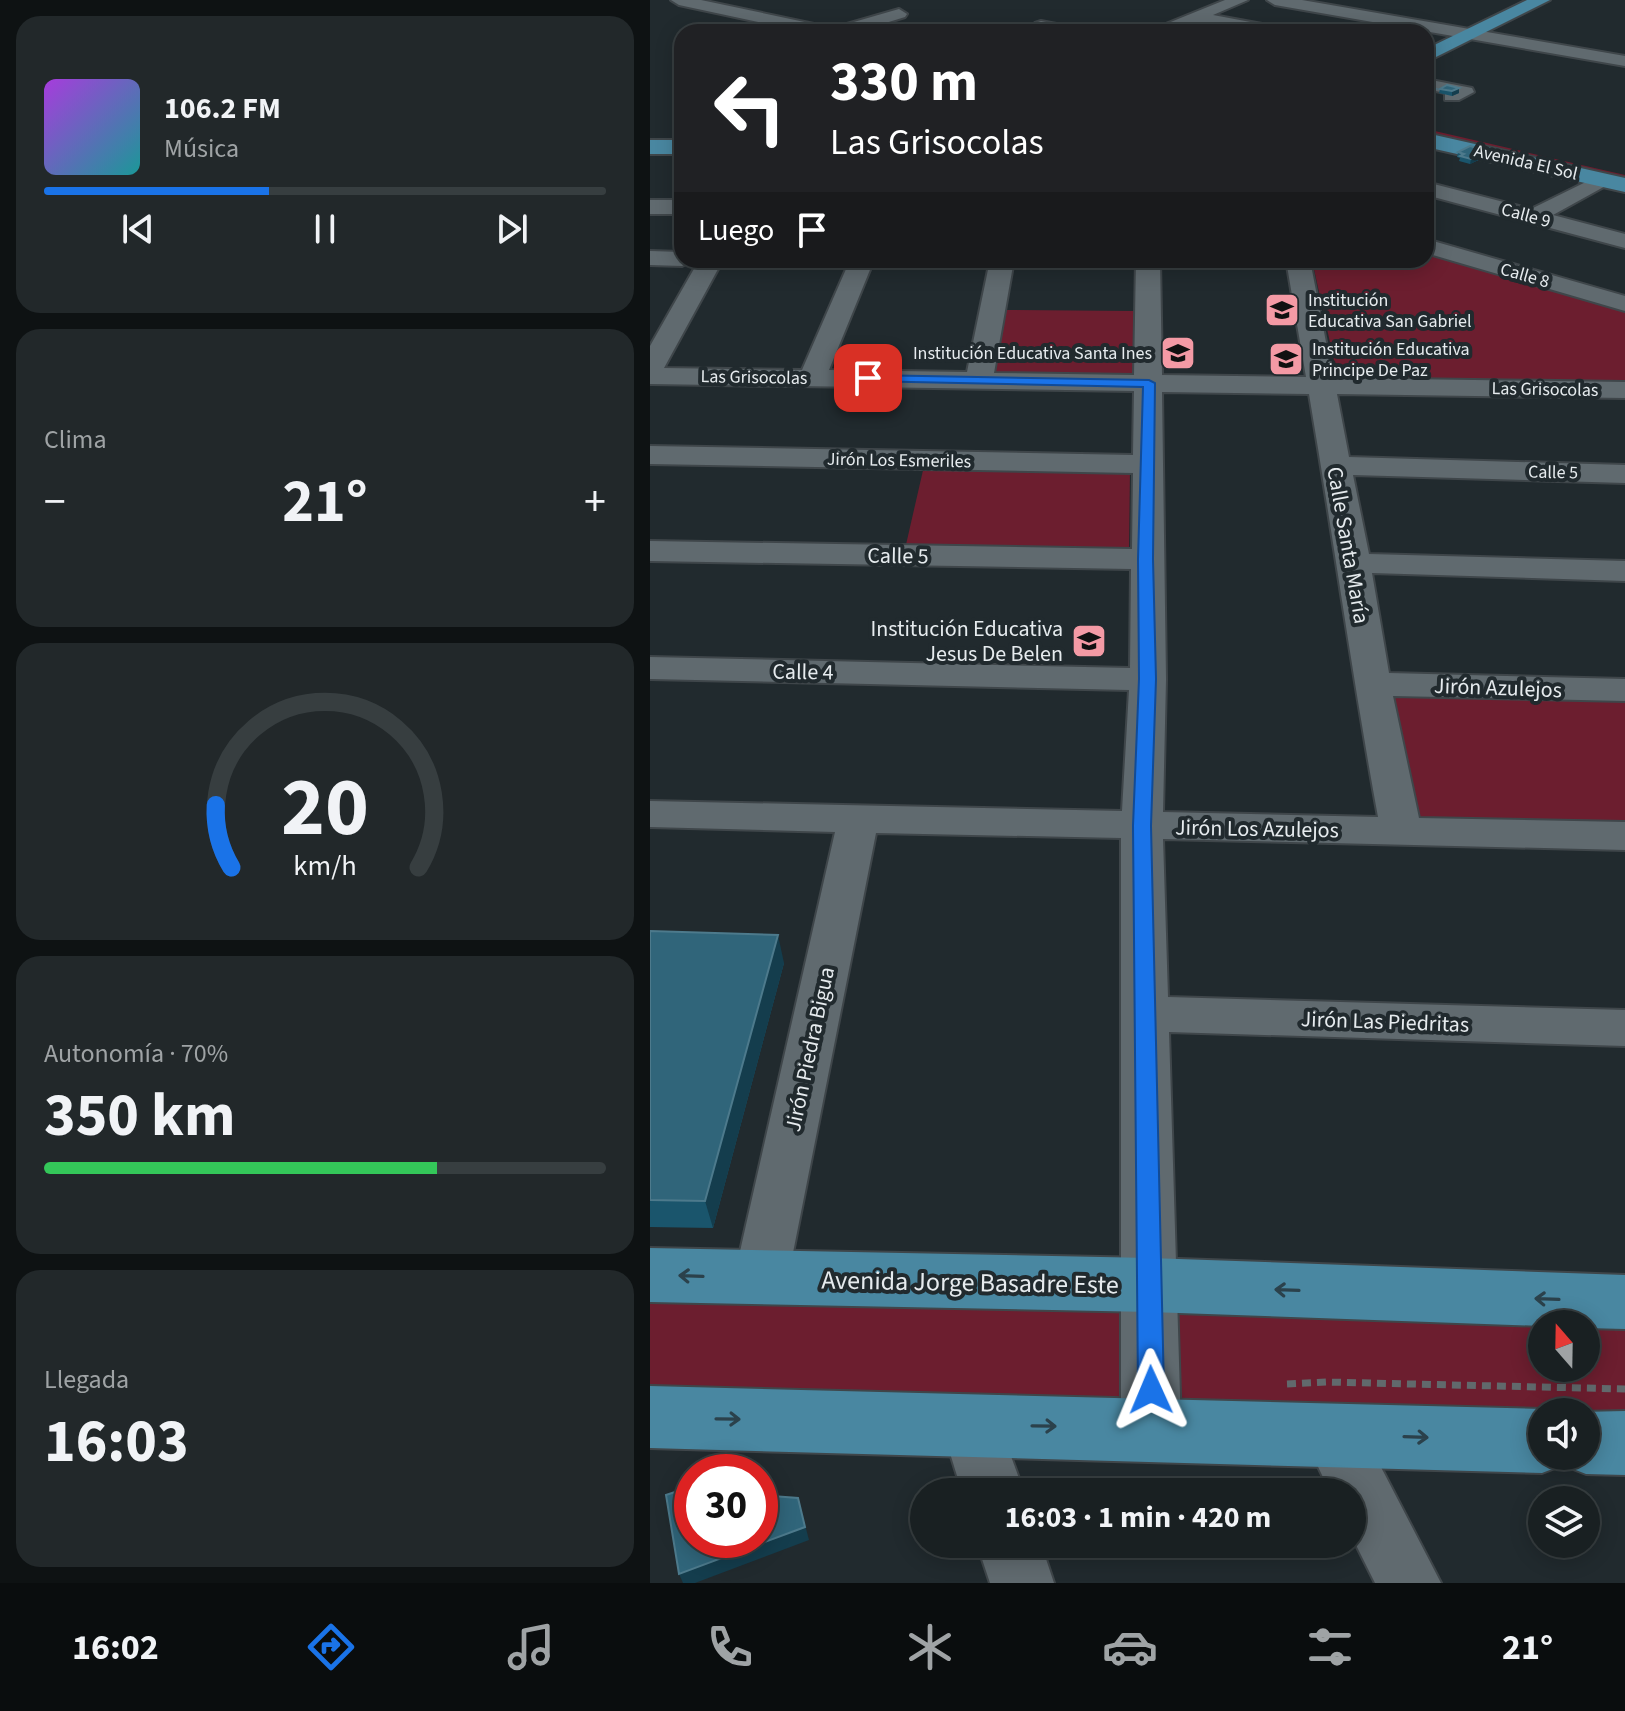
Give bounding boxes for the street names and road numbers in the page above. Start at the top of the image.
street label: Avenida El Sol [1472,138,1580,187]
street label: Calle 9 [1498,197,1553,234]
street label: Calle 8 [1497,257,1552,294]
street label: Las Grisocolas [700,364,808,391]
street label: Las Grisocolas [1491,376,1599,403]
street label: Jirón Los Esmeriles [827,447,971,474]
street label: Calle 5 [1528,460,1578,485]
street label: Calle Santa María [1318,464,1378,626]
street label: Calle 5 [867,539,929,573]
street label: Calle 4 [772,655,834,689]
street label: Jirón Azulejos [1434,670,1562,706]
street label: Jirón Los Azulejos [1175,812,1339,846]
street label: Jirón Piedra Bigua [777,964,843,1135]
street label: Jirón Las Piedritas [1300,1003,1470,1041]
street label: Avenida Jorge Basadre Este [821,1261,1119,1304]

